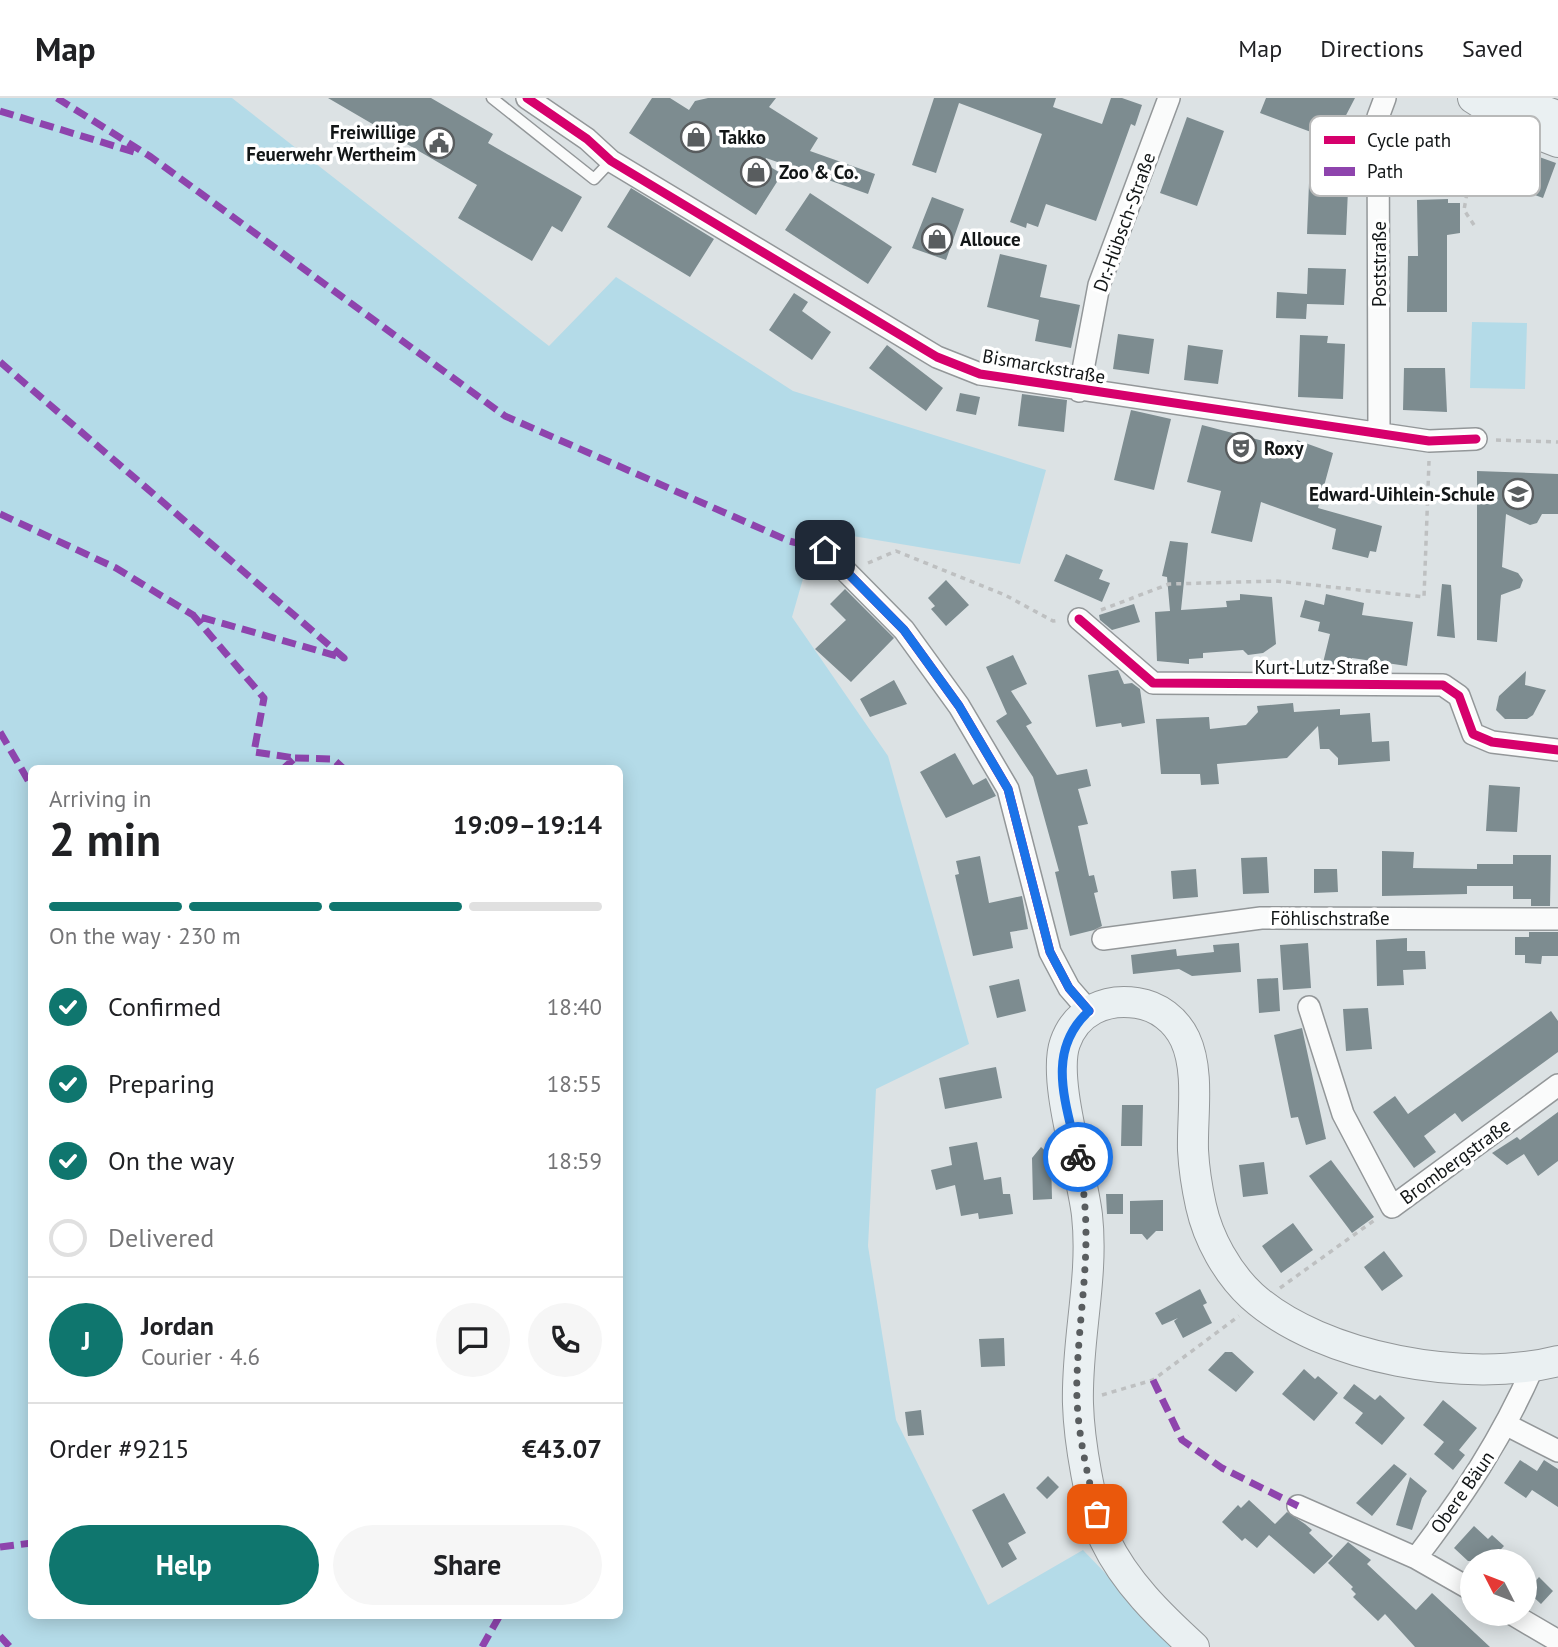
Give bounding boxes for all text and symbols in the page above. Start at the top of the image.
text: Map [35,27,96,70]
text: Map [1238,33,1282,64]
text: Directions [1320,33,1424,64]
text: Saved [1462,33,1523,64]
legend [1310,116,1540,196]
place label: Freiwillige Feuerwehr Wertheim [246,120,416,166]
shop icon: Takko [679,120,713,154]
place label: Takko [719,125,766,149]
public building icon: Freiwillige Feuerwehr Wertheim [422,126,456,160]
text: Cycle path [1367,128,1451,152]
street label: Dr.-Hübsch-Straße [1088,149,1160,295]
shop icon: Zoo & Co. [739,155,773,189]
text: Path [1367,159,1403,183]
place label: Zoo & Co. [779,160,858,184]
street label: Poststraße [1367,221,1391,307]
shop icon: Allouce [920,222,954,256]
place label: Allouce [960,227,1021,251]
street label: Bismarckstraße [981,343,1107,389]
theatre icon: Roxy [1224,431,1258,465]
place label: Roxy [1264,436,1305,460]
school or university icon: Edward-Uihlein-Schule [1501,477,1535,511]
place label: Edward-Uihlein-Schule [1309,482,1495,506]
pin [795,520,855,580]
icon: home [806,531,844,569]
street label: Kurt-Lutz-Straße [1254,655,1390,679]
text: Arriving in [49,784,151,813]
text: 19:09–19:14 [453,808,602,841]
text: 2 min [49,809,161,869]
street label: Föhlischstraße [1270,906,1390,930]
text: On the way · 230 m [49,921,241,950]
icon: check [49,988,87,1026]
text: Confirmed [108,990,221,1023]
text: 18:40 [547,992,602,1021]
icon: check [49,1065,87,1103]
text: Preparing [108,1067,215,1100]
text: 18:55 [547,1069,602,1098]
street label: Brombergstraße [1395,1113,1515,1209]
courier [1043,1122,1113,1192]
icon: bike [1059,1138,1097,1176]
icon: check [49,1142,87,1180]
text: On the way [108,1144,234,1177]
text: 18:59 [547,1146,602,1175]
text: Delivered [108,1221,214,1254]
button: chat [436,1303,510,1377]
button: phone [528,1303,602,1377]
text: Jordan [141,1309,214,1342]
text: J [82,1324,90,1357]
text: Courier · 4.6 [141,1342,260,1371]
text: Order #9215 [49,1432,189,1465]
text: €43.07 [522,1432,602,1465]
street label: Obere Bäun [1425,1446,1499,1538]
pin [1067,1484,1127,1544]
icon: bag [1078,1495,1116,1533]
button: Help [49,1525,319,1605]
button: Share [333,1525,602,1605]
north arrow [1460,1549,1536,1626]
map controls [1460,1549,1537,1626]

